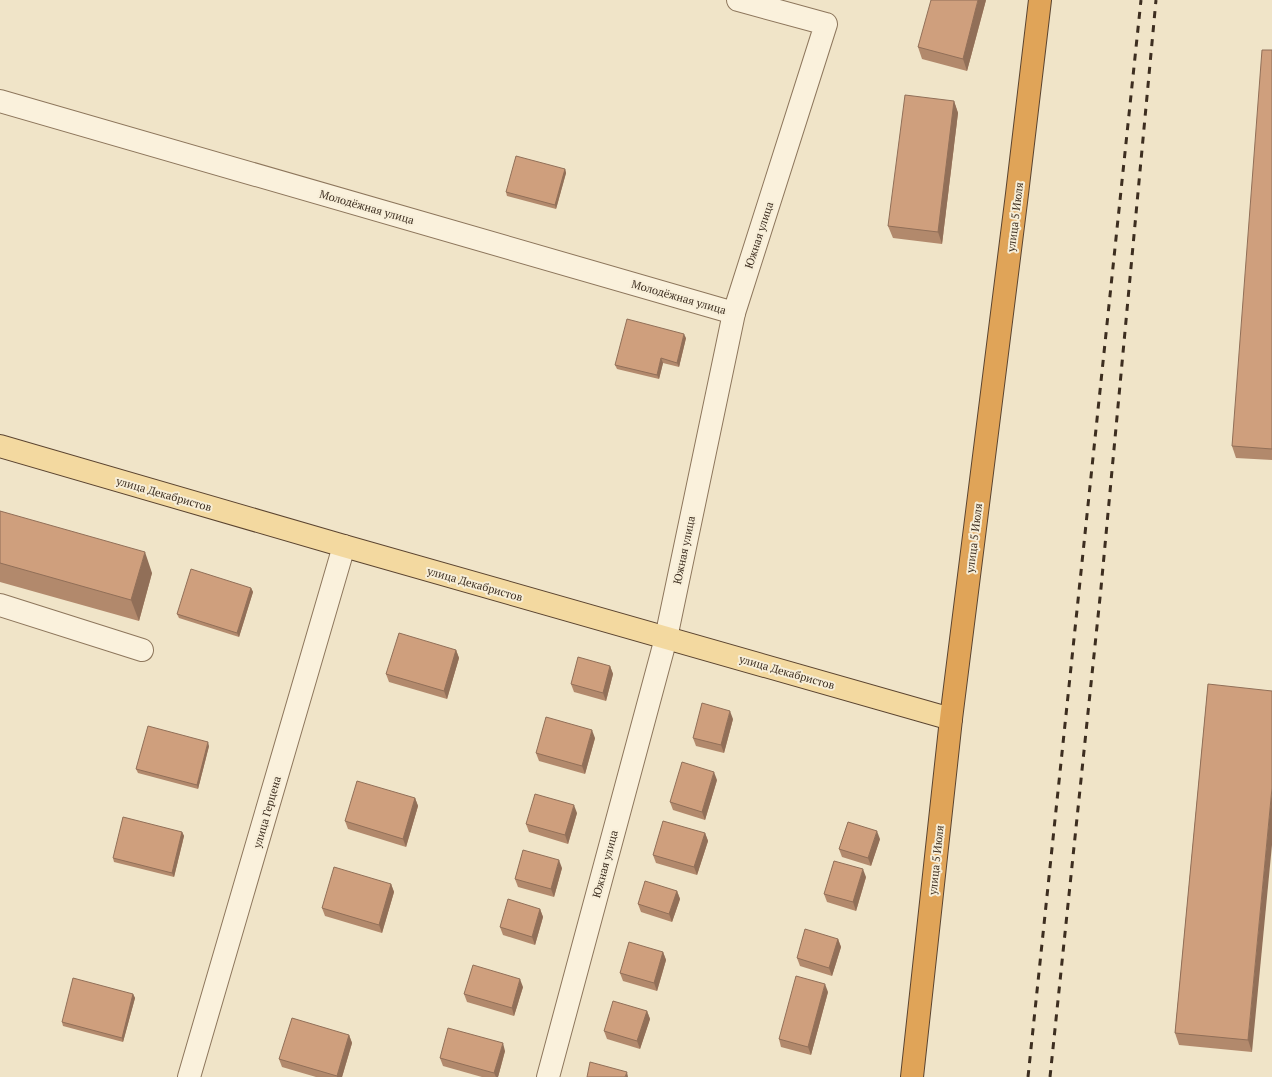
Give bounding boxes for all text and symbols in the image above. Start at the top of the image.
street label: улица 5 Июля [1004,181,1026,254]
street label: Молодёжная улица [318,187,416,227]
street label: Южная улица [742,199,777,270]
street label: Молодёжная улица [630,277,728,317]
street label: улица Декабристов [114,473,213,514]
street label: улица 5 Июля [963,502,985,575]
street label: Южная улица [670,514,698,585]
street label: улица Декабристов [425,563,524,604]
street label: улица Декабристов [737,651,836,692]
street label: улица Герцена [250,774,284,851]
street label: улица 5 Июля [925,824,947,896]
street label: Южная улица [589,828,621,899]

